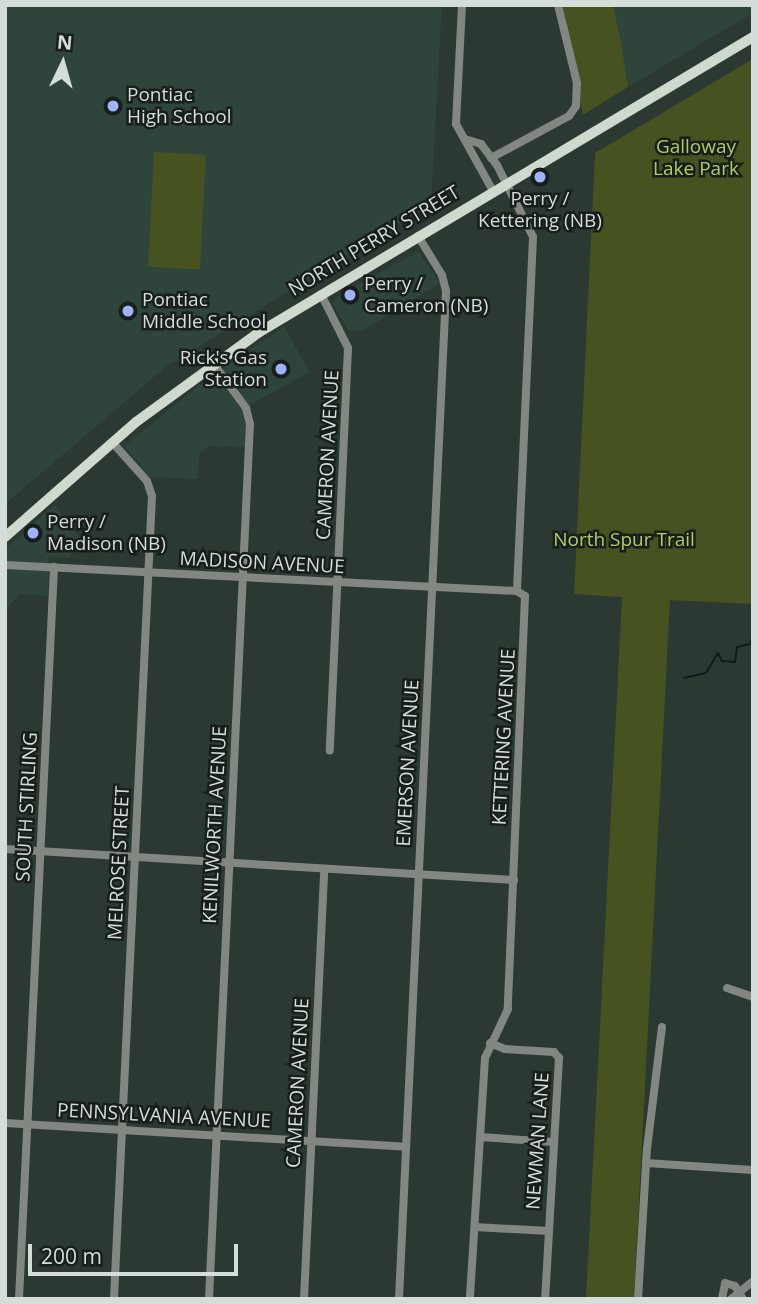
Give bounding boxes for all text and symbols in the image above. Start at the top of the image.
north arrow [28,28,98,98]
text: N [56,28,74,56]
place label: Pontiac High School [127,84,232,128]
marker: Pontiac High School [105,98,121,114]
park label: Galloway Lake Park [653,136,739,180]
marker: Perry / Kettering (NB) [532,169,548,185]
street label: NORTH PERRY STREET [284,181,464,301]
place label: Perry / Kettering (NB) [478,188,602,232]
place label: Perry / Cameron (NB) [364,273,488,317]
marker: Perry / Cameron (NB) [342,287,358,303]
place label: Pontiac Middle School [142,289,266,333]
marker: Pontiac Middle School [120,303,136,319]
place label: Rick's Gas Station [180,347,267,391]
marker: Rick's Gas Station [273,361,289,377]
street label: CAMERON AVENUE [312,370,344,540]
place label: Perry / Madison (NB) [47,511,166,555]
marker: Perry / Madison (NB) [25,525,41,541]
park label: North Spur Trail [553,529,695,551]
street label: MADISON AVENUE [179,547,345,579]
street label: KETTERING AVENUE [488,648,520,826]
street label: EMERSON AVENUE [392,679,424,847]
street label: KENILWORTH AVENUE [198,726,232,924]
street label: SOUTH STIRLING [12,732,42,882]
street label: MELROSE STREET [104,785,134,941]
street label: CAMERON AVENUE [282,998,314,1168]
street label: NEWMAN LANE [522,1072,554,1210]
street label: PENNSYLVANIA AVENUE [57,1099,271,1133]
scale bar [32,1230,242,1274]
text: 200 m [41,1242,102,1270]

